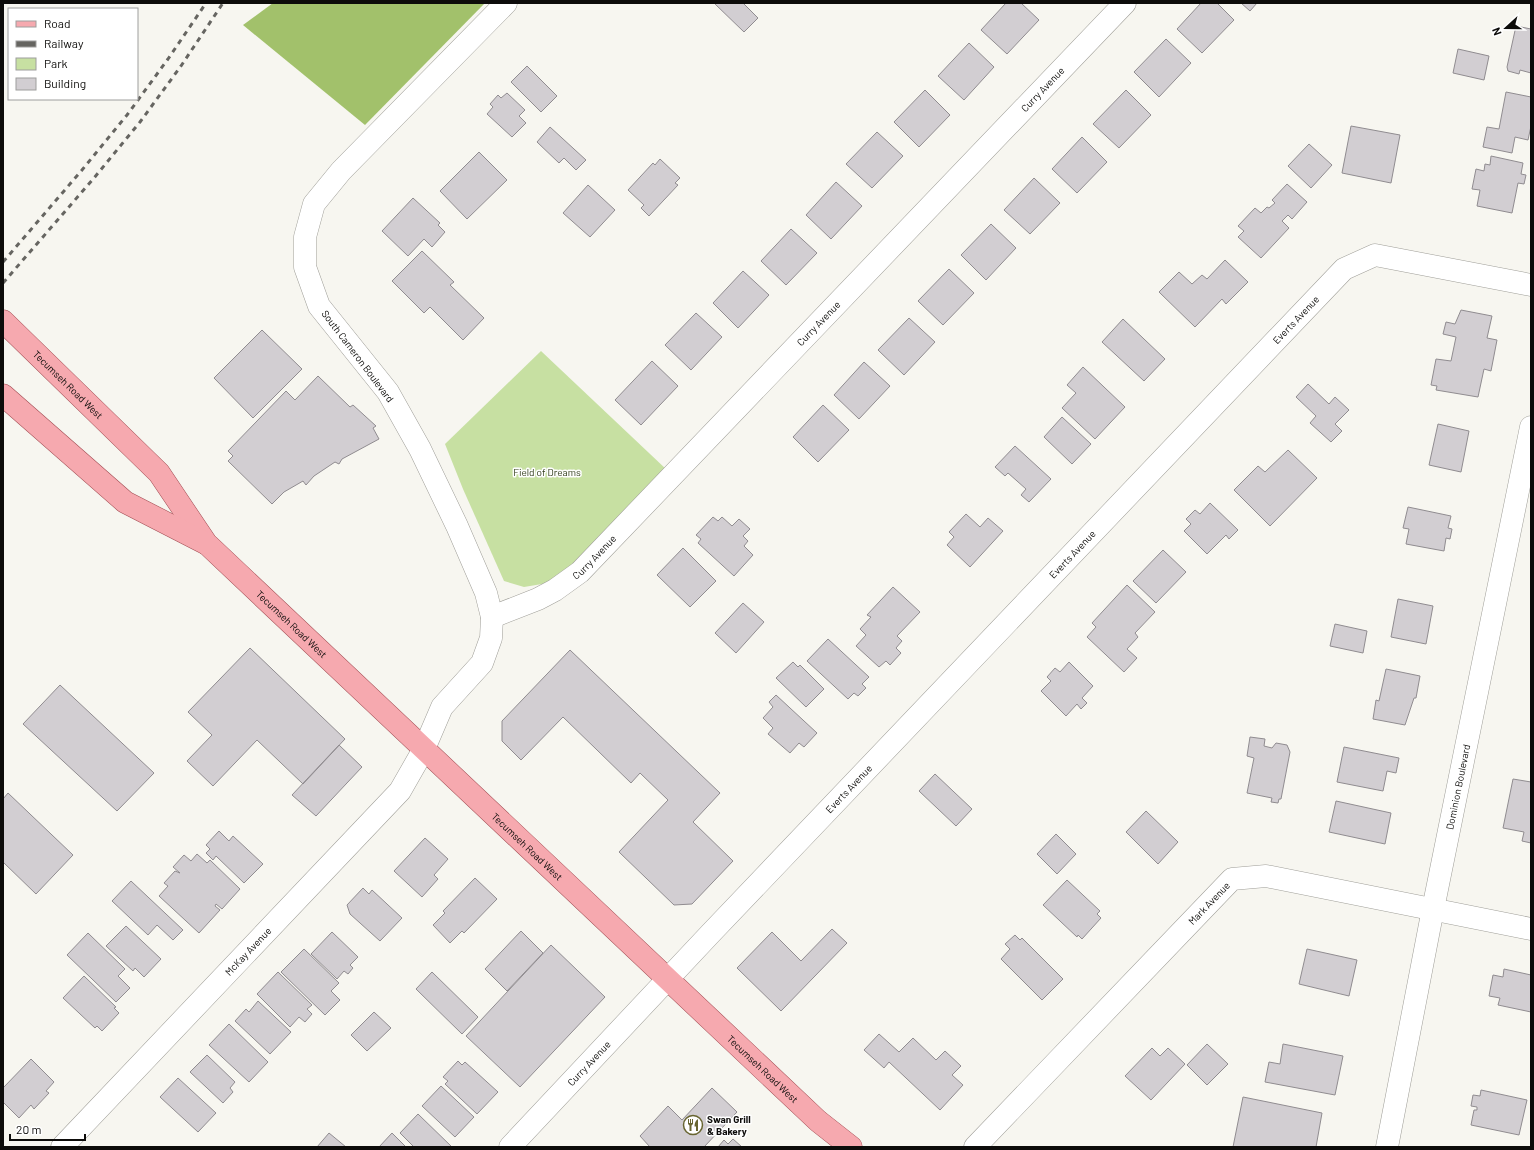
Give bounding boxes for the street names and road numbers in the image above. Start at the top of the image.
street label: Curry Avenue [1018,64,1067,114]
street label: Everts Avenue [1270,293,1321,346]
street label: Curry Avenue [794,298,843,348]
street label: South Cameron Boulevard [319,308,397,404]
street label: Tecumseh Road West [31,348,106,421]
street label: Everts Avenue [1046,528,1098,581]
street label: Curry Avenue [570,532,618,582]
street label: Tecumseh Road West [254,588,330,660]
street label: Dominion Boulevard [1443,743,1472,831]
street label: Everts Avenue [823,762,874,815]
street label: Tecumseh Road West [489,810,565,883]
street label: Mark Avenue [1186,879,1232,927]
street label: McKay Avenue [222,925,274,978]
street label: Tecumseh Road West [725,1033,801,1105]
street label: Curry Avenue [565,1038,613,1088]

